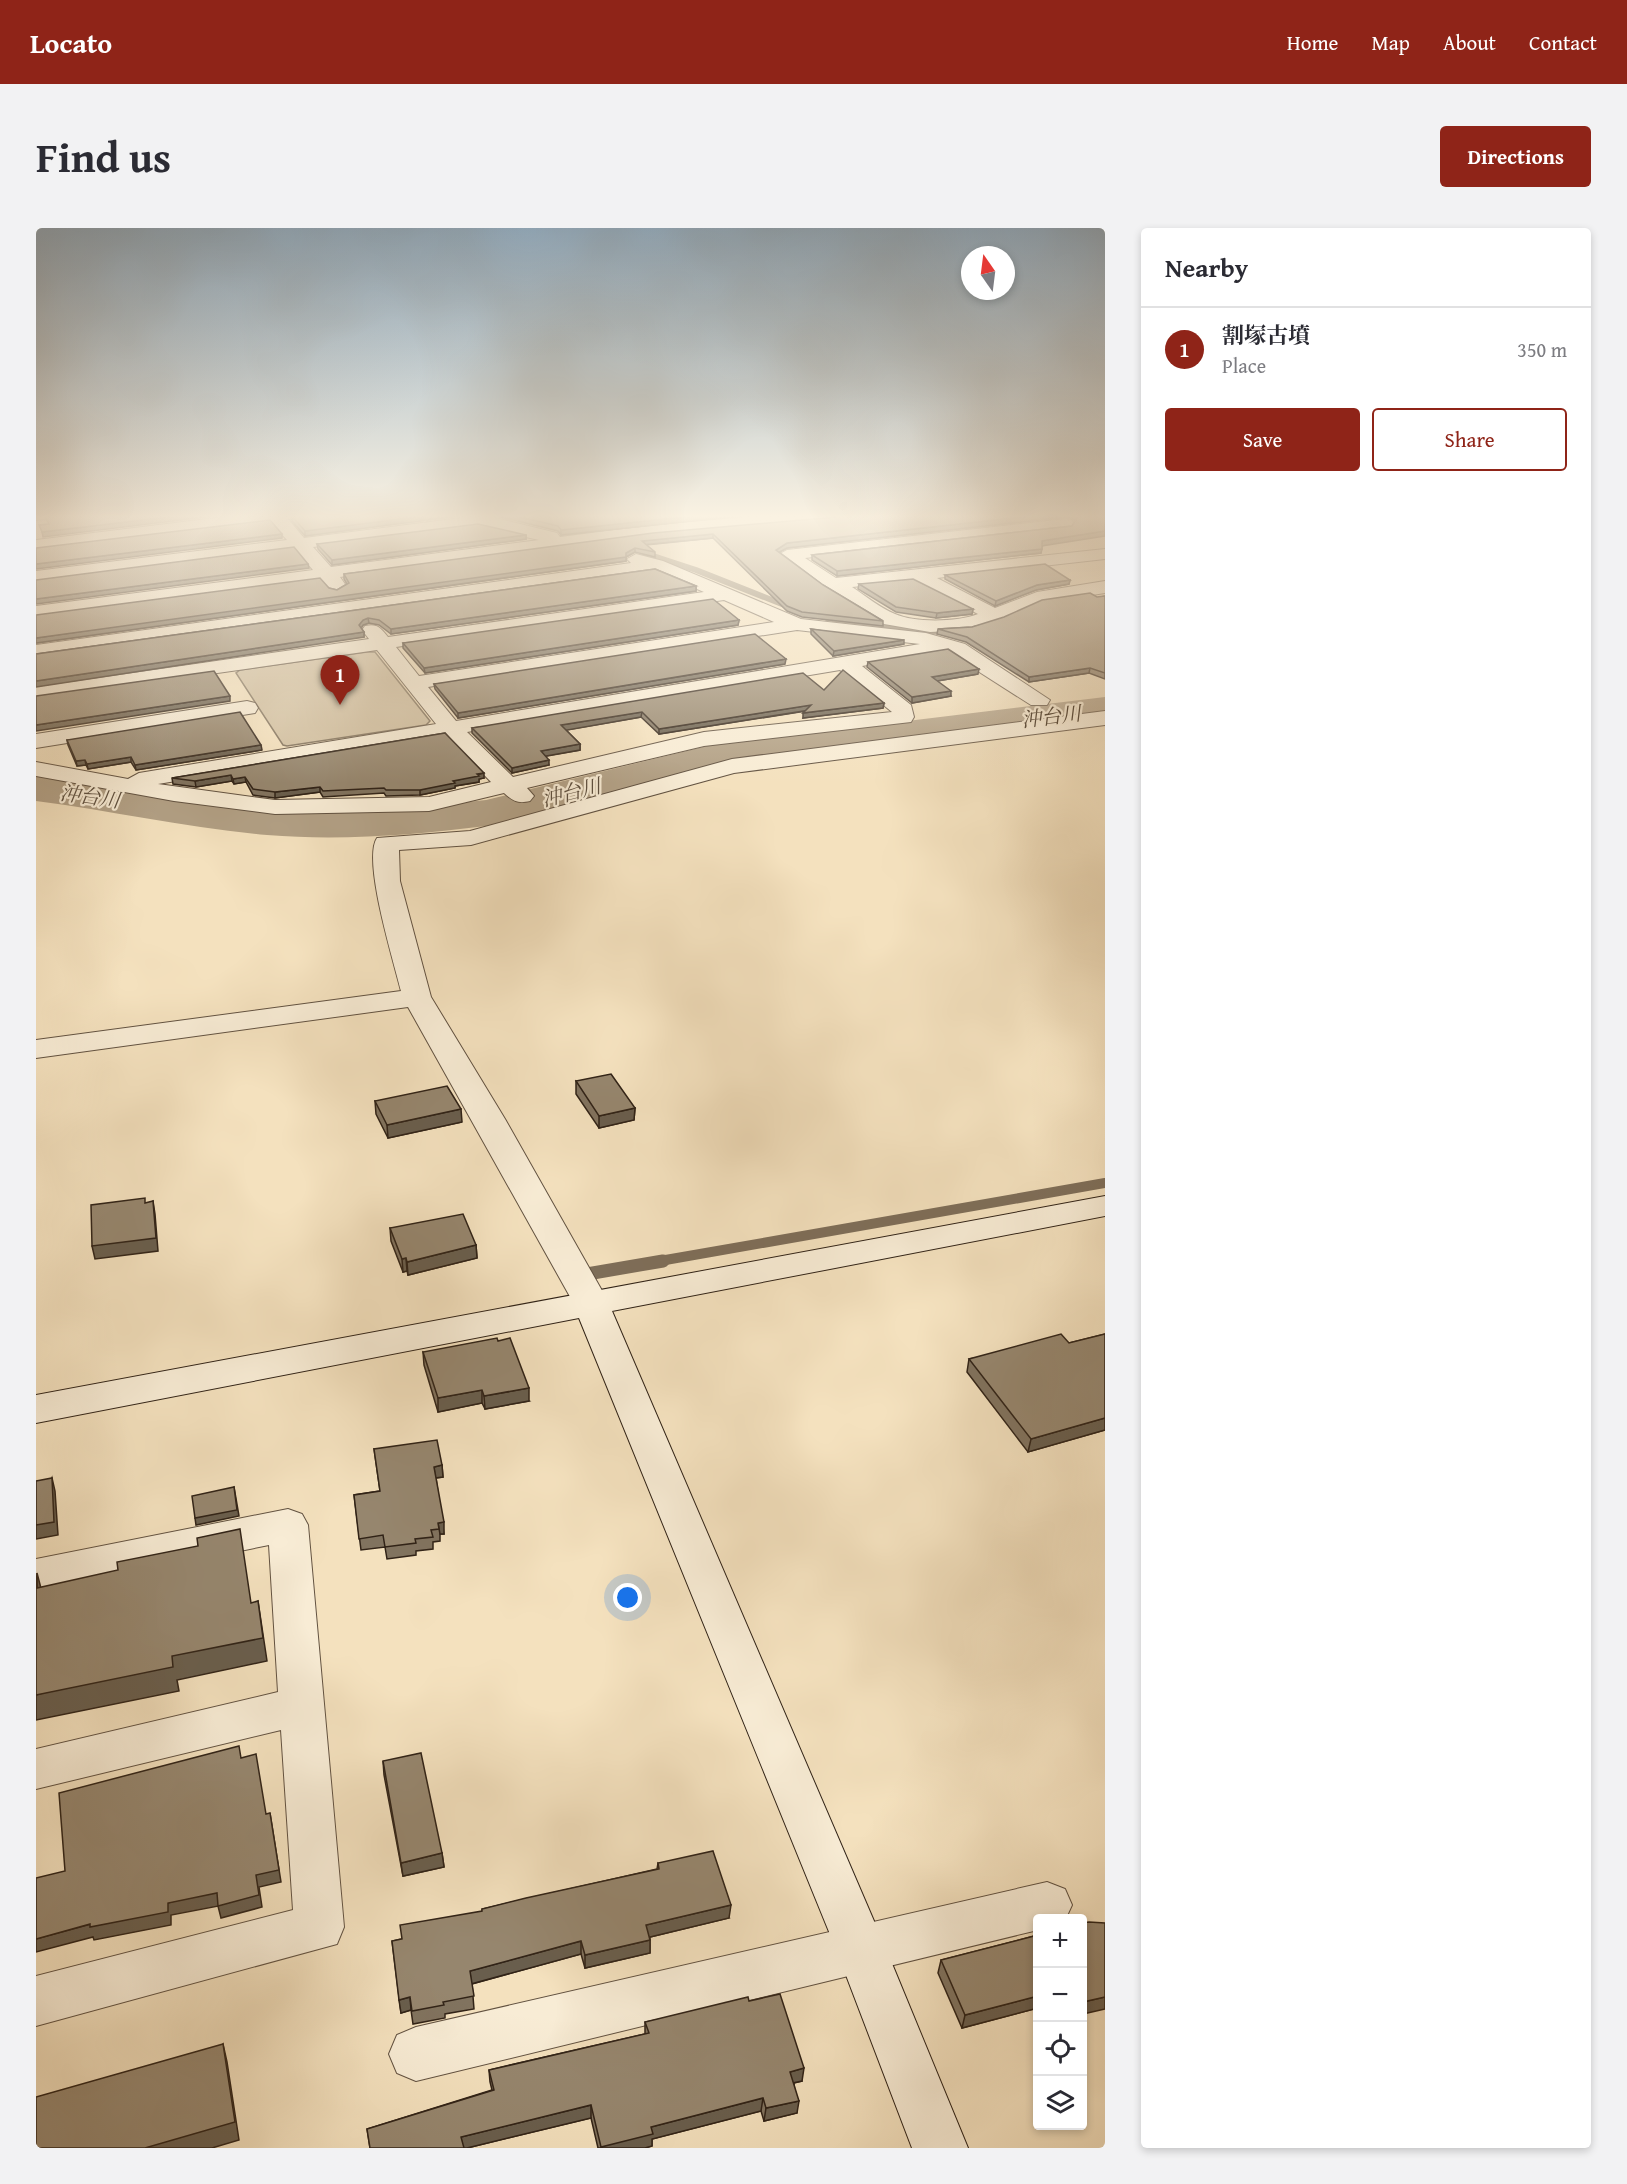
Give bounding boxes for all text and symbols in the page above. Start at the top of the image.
text: Locato [30,22,112,63]
text: Home [1287,27,1338,58]
text: Map [1371,27,1410,58]
text: About [1443,27,1496,58]
text: Contact [1529,27,1597,58]
text: Find us [36,126,171,187]
button: Directions [1440,126,1591,187]
north arrow [961,246,1015,300]
text: Nearby [1165,248,1248,287]
text: 割塚古墳 [1222,319,1310,351]
text: 1 [1179,335,1190,364]
text: 350 m [1517,335,1567,364]
text: Place [1222,351,1266,380]
button: Save [1165,408,1360,471]
button: Share [1372,408,1567,471]
pin: 1 [320,656,360,705]
water label: 沖台川 [1019,698,1085,734]
water label: 沖台川 [538,770,606,813]
water label: 沖台川 [58,777,124,815]
your location [613,1583,642,1612]
map controls [1033,1914,1087,2130]
button: + [1033,1914,1087,1968]
button: − [1033,1968,1087,2022]
button: locate [1033,2022,1087,2076]
button: layers [1033,2076,1087,2130]

